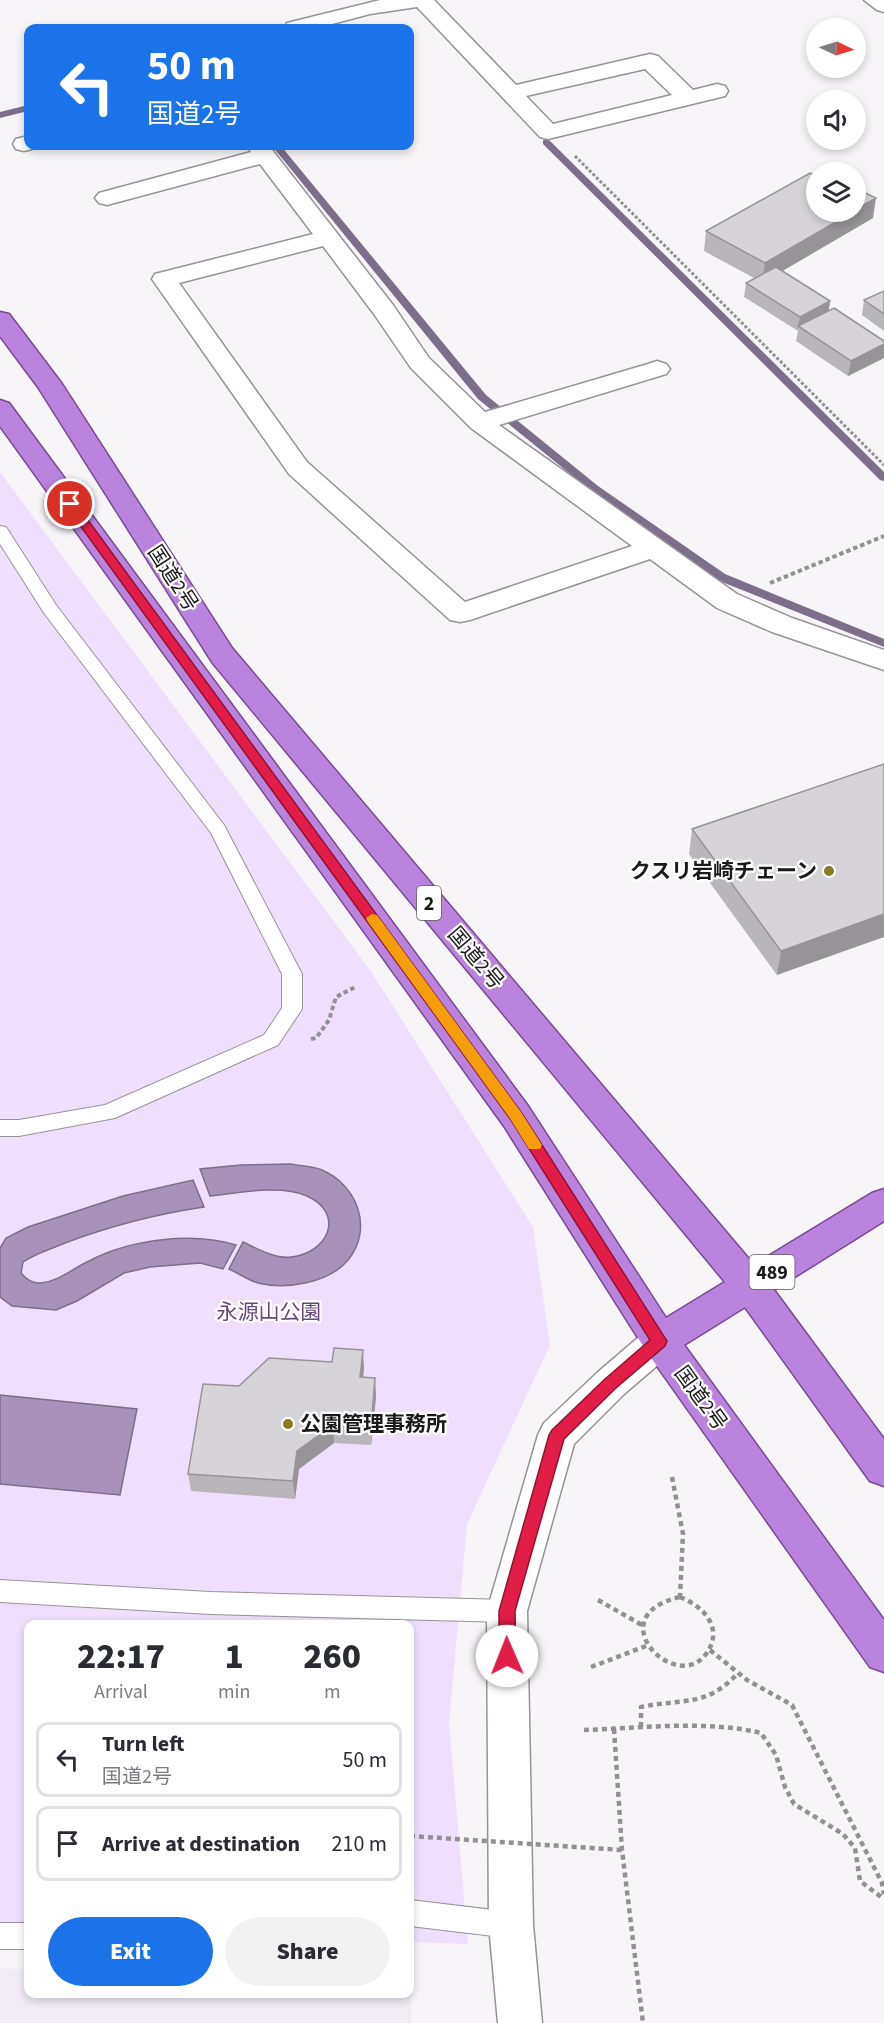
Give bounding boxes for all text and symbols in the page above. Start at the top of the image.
north arrow [806,18,866,78]
map controls [806,18,866,222]
text: 50 m [147,36,236,96]
icon: left [48,48,126,126]
button: sound [806,90,866,150]
text: 国道2号 [147,95,241,134]
button: layers [806,162,866,222]
pin [44,478,95,529]
icon: arrive [53,487,86,520]
street label: 国道2号 [140,539,206,617]
place label: クスリ岩崎チェーン [630,856,817,886]
marker: クスリ岩崎チェーン [822,864,836,878]
road number: 2 [417,886,441,920]
street label: 国道2号 [441,920,511,996]
road number: 489 [750,1255,794,1289]
park label: 永源山公園 [217,1297,322,1327]
street label: 国道2号 [667,1359,735,1437]
place label: 公園管理事務所 [300,1409,447,1439]
marker: 公園管理事務所 [281,1417,295,1431]
position arrow [475,1624,539,1688]
text: 22:17 [77,1631,165,1682]
text: 1 [225,1631,244,1682]
text: 260 [303,1631,361,1682]
text: Arrival [94,1678,148,1706]
text: min [218,1678,250,1706]
text: m [324,1678,340,1706]
text: Turn left [102,1728,184,1760]
icon: left [51,1743,84,1776]
text: 50 m [342,1744,387,1776]
text: 国道2号 [102,1763,172,1791]
icon: arrive [51,1827,84,1860]
text: Arrive at destination [102,1828,300,1860]
text: 210 m [332,1828,387,1860]
button: Exit [48,1917,213,1986]
button: Share [225,1917,390,1986]

